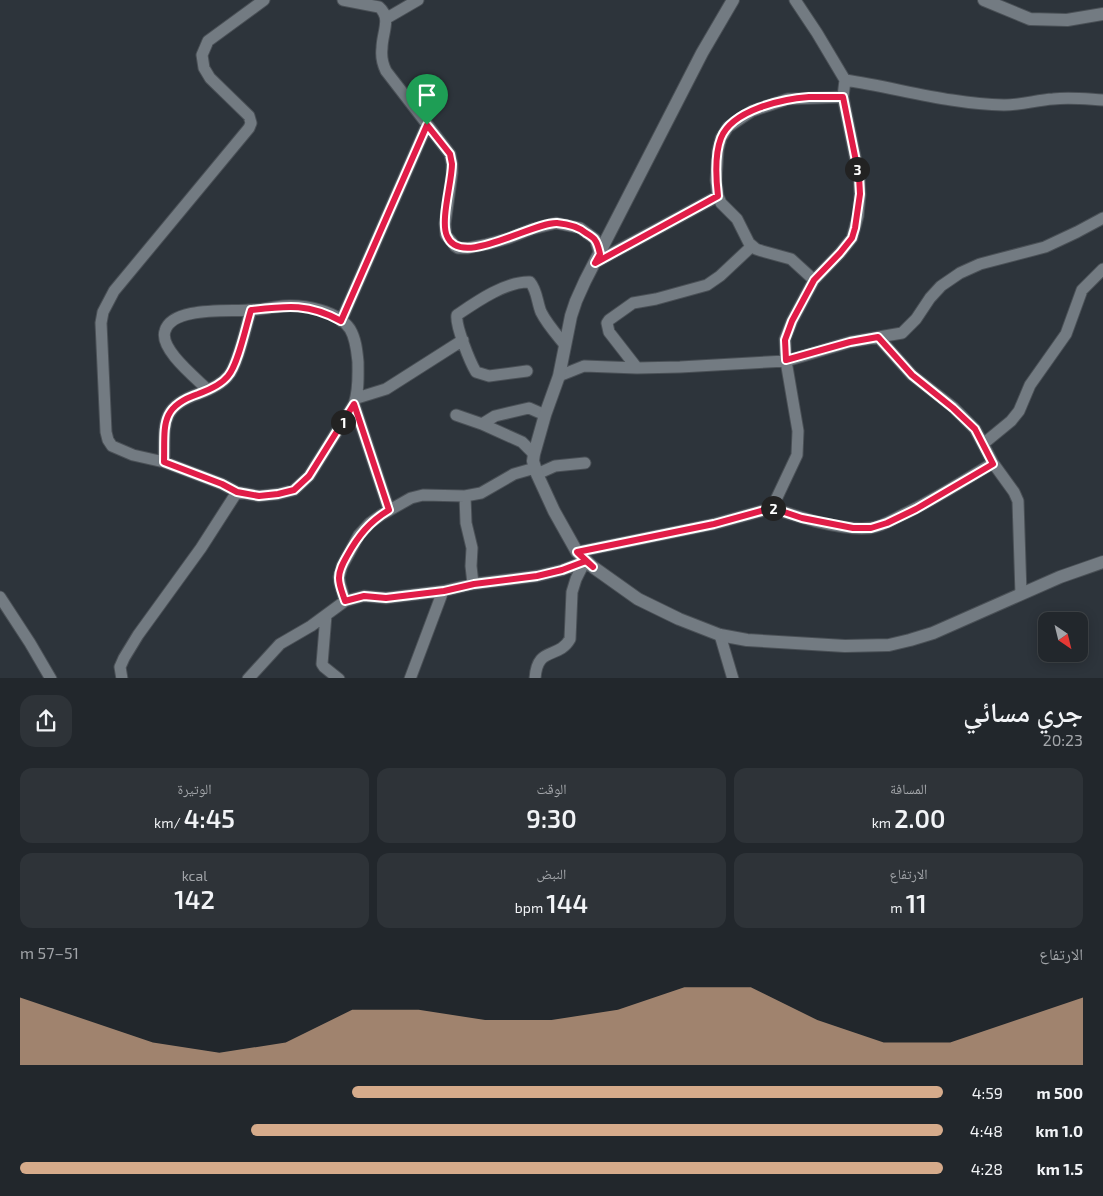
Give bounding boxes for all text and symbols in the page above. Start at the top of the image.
pin [406,74,448,125]
icon: arrive [413,81,441,109]
pin: 3 [844,156,870,182]
text: 3 [854,161,861,178]
pin: 1 [330,410,356,434]
text: 1 [340,414,347,431]
pin: 2 [760,496,786,520]
text: 2 [769,500,778,517]
north arrow [1038,612,1088,662]
map controls [1038,612,1088,662]
text: جري مسائي [963,694,1083,728]
button: share [20,695,72,747]
text: 20:23 [1043,730,1083,749]
text: الوتيرة [177,780,212,797]
text: الوقت [536,780,567,797]
text: المسافة [890,780,927,797]
text: 4:45 [184,803,235,833]
text: 9:30 [526,803,577,833]
text: 2.00 [894,803,945,833]
text: /km [154,814,184,831]
text: km [872,814,894,831]
text: النبض [537,865,566,882]
text: الارتفاع [889,865,928,882]
text: kcal [182,867,207,884]
text: 142 [174,884,215,914]
text: 144 [546,888,588,918]
text: 11 [906,888,927,918]
text: bpm [515,899,546,916]
text: m [890,899,906,916]
text: 51–57 m [20,943,79,962]
text: الارتفاع [1039,944,1083,963]
text: 4:59 [972,1083,1003,1102]
text: 500 m [1036,1083,1083,1102]
text: 4:48 [970,1121,1003,1140]
text: 1.0 km [1036,1121,1083,1140]
text: 4:28 [971,1159,1003,1178]
text: 1.5 km [1037,1159,1083,1178]

